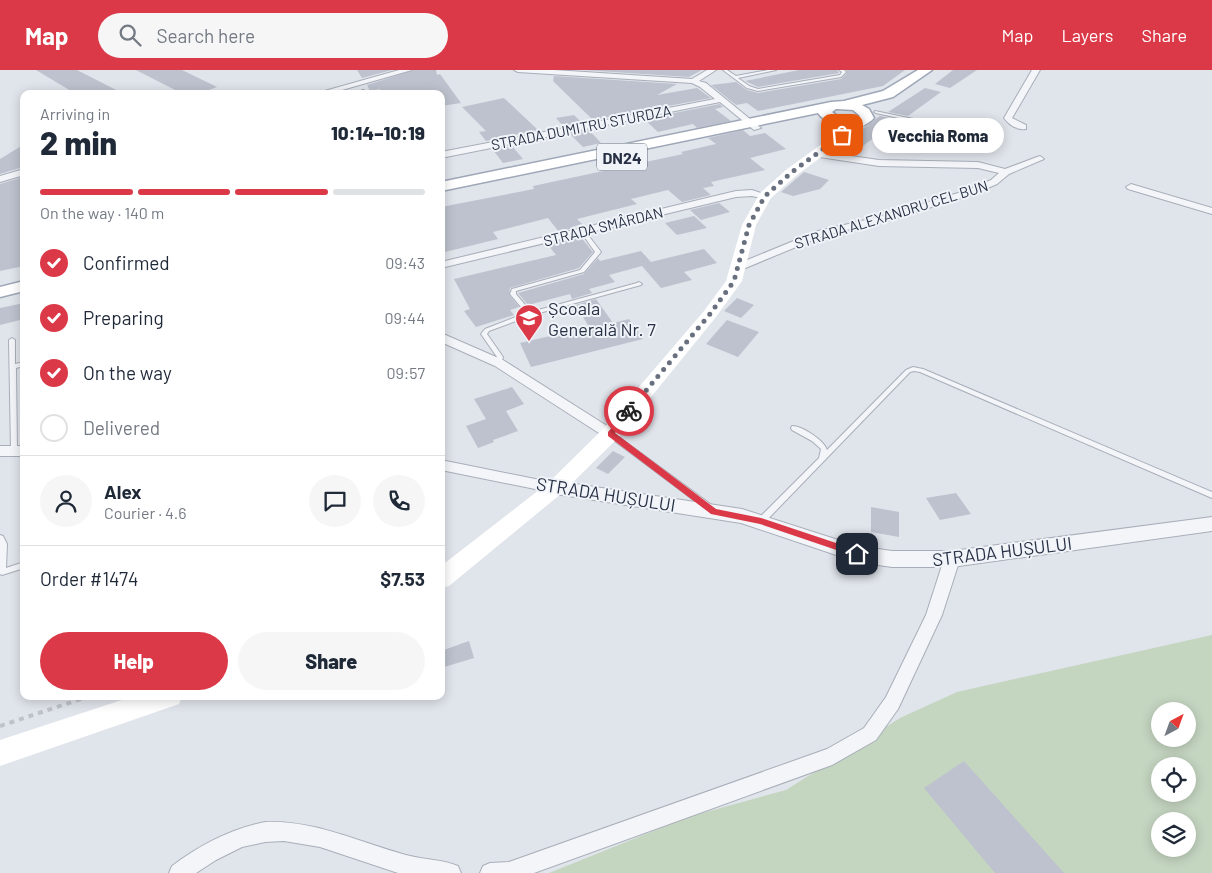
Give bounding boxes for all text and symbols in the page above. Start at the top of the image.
search box [98,13,448,58]
text: Map [25,21,68,50]
icon: search [116,21,144,49]
text: Search here [156,24,255,47]
text: Map [1001,24,1033,46]
text: Layers [1061,24,1114,46]
text: Share [1142,24,1187,46]
street label: STRADA DUMITRU STURDZA [489,101,673,153]
text: Arriving in [40,104,110,123]
pin [821,114,863,156]
callout: Vecchia Roma [872,118,1004,152]
text: 10:14–10:19 [331,121,425,144]
icon: bag [828,121,856,149]
text: 2 min [40,123,117,161]
text: Vecchia Roma [888,126,988,145]
road number: DN24 [597,144,647,170]
street label: STRADA ALEXANDRU CEL BUN [792,176,990,252]
street label: STRADA SMÂRDAN [541,202,665,250]
text: On the way · 140 m [40,203,164,222]
icon: check [40,249,68,277]
text: Confirmed [83,251,170,274]
text: 09:43 [385,253,425,272]
place label: Școala Generală Nr. 7 [548,297,656,340]
school or university icon: Școala Generală Nr. 7 [514,303,544,342]
icon: check [40,304,68,332]
text: Preparing [83,306,164,329]
text: 09:44 [385,308,425,327]
icon: check [40,359,68,387]
text: On the way [83,361,172,384]
text: 09:57 [386,363,425,382]
courier [604,386,654,436]
icon: bike [615,397,643,425]
text: Delivered [83,416,160,439]
street label: STRADA HUȘULUI [535,472,677,516]
button: person [40,475,92,527]
button: chat [309,475,361,527]
button: phone [373,475,425,527]
text: Alex [104,480,142,503]
text: Courier · 4.6 [104,503,187,522]
street label: STRADA HUȘULUI [931,532,1073,570]
pin [836,533,878,575]
icon: home [843,540,871,568]
text: Order #1474 [40,567,138,590]
text: $7.53 [380,567,425,590]
button: Help [40,632,228,690]
button: Share [238,632,425,690]
north arrow [1151,702,1196,748]
map controls [1151,702,1196,857]
button: locate [1151,757,1196,802]
button: layers [1151,812,1196,857]

